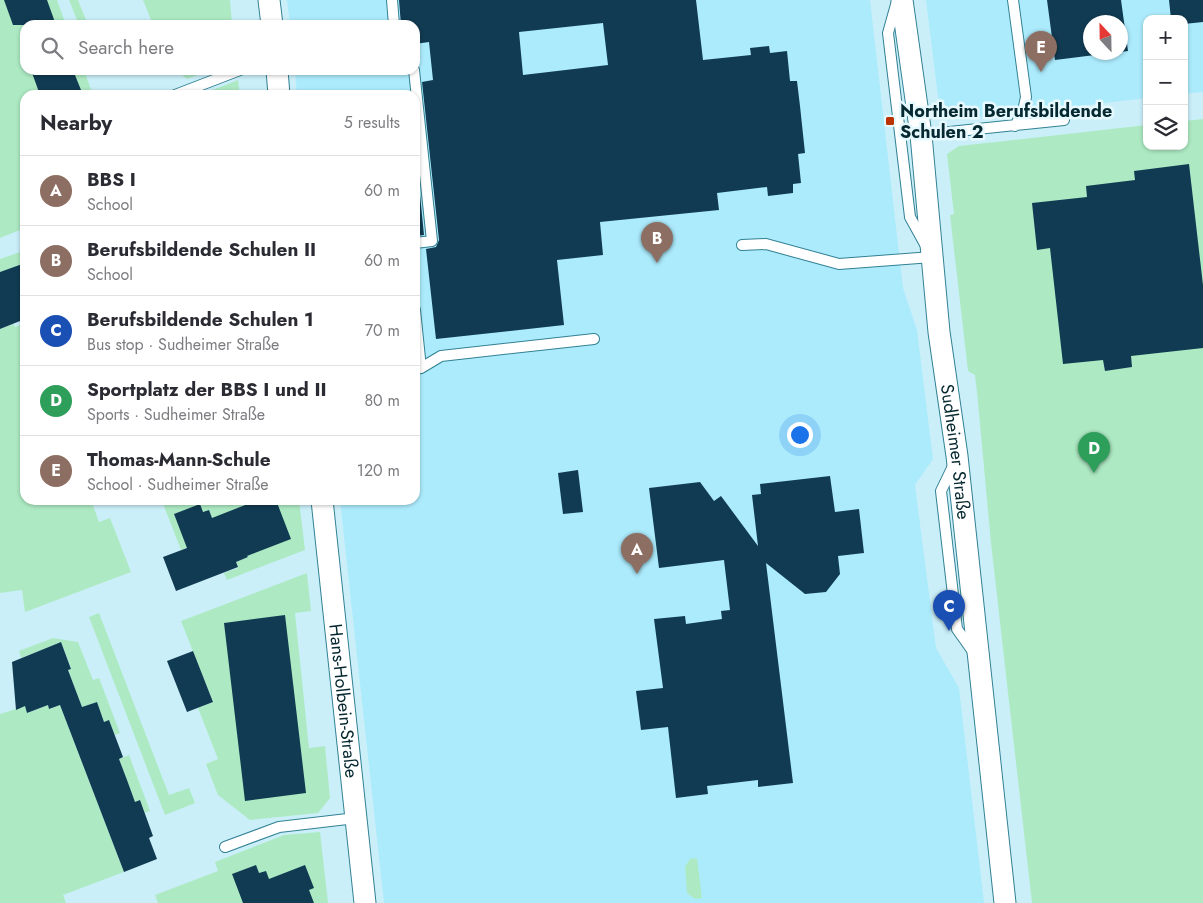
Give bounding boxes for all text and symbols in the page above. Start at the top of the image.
north arrow [1083,15,1128,60]
map controls [1143,15,1188,150]
button: + [1143,15,1188,60]
search box [20,20,420,75]
pin: E [1025,31,1057,72]
icon: search [38,34,66,62]
text: Search here [78,34,174,61]
button: − [1143,60,1188,105]
place label: Northeim Berufsbildende Schulen 2 [900,98,1112,145]
button: layers [1143,105,1188,150]
text: Nearby [40,108,112,138]
text: 5 results [344,111,400,134]
marker: Northeim Berufsbildende Schulen 2 [884,115,896,127]
text: BBS I [87,166,136,193]
text: A [50,179,62,202]
text: 60 m [364,179,400,202]
text: School [87,193,133,216]
pin: B [641,222,673,263]
text: Berufsbildende Schulen II [87,236,316,263]
text: B [51,249,61,272]
text: 60 m [364,249,400,272]
text: School [87,263,133,286]
text: Berufsbildende Schulen 1 [87,306,314,333]
text: C [50,319,62,342]
text: 70 m [365,319,400,342]
text: Bus stop · Sudheimer Straße [87,333,279,356]
text: Sportplatz der BBS I und II [87,376,327,403]
street label: Sudheimer Straße [934,382,977,521]
text: D [50,389,62,412]
text: 80 m [364,389,400,412]
text: Sports · Sudheimer Straße [87,403,265,426]
your location [787,422,813,448]
pin: D [1078,432,1110,473]
text: Thomas-Mann-Schule [87,446,271,473]
text: E [51,459,61,482]
text: 120 m [357,459,400,482]
text: School · Sudheimer Straße [87,473,269,496]
pin: A [621,533,653,574]
pin: C [933,590,965,631]
street label: Hans-Holbein-Straße [322,622,365,779]

